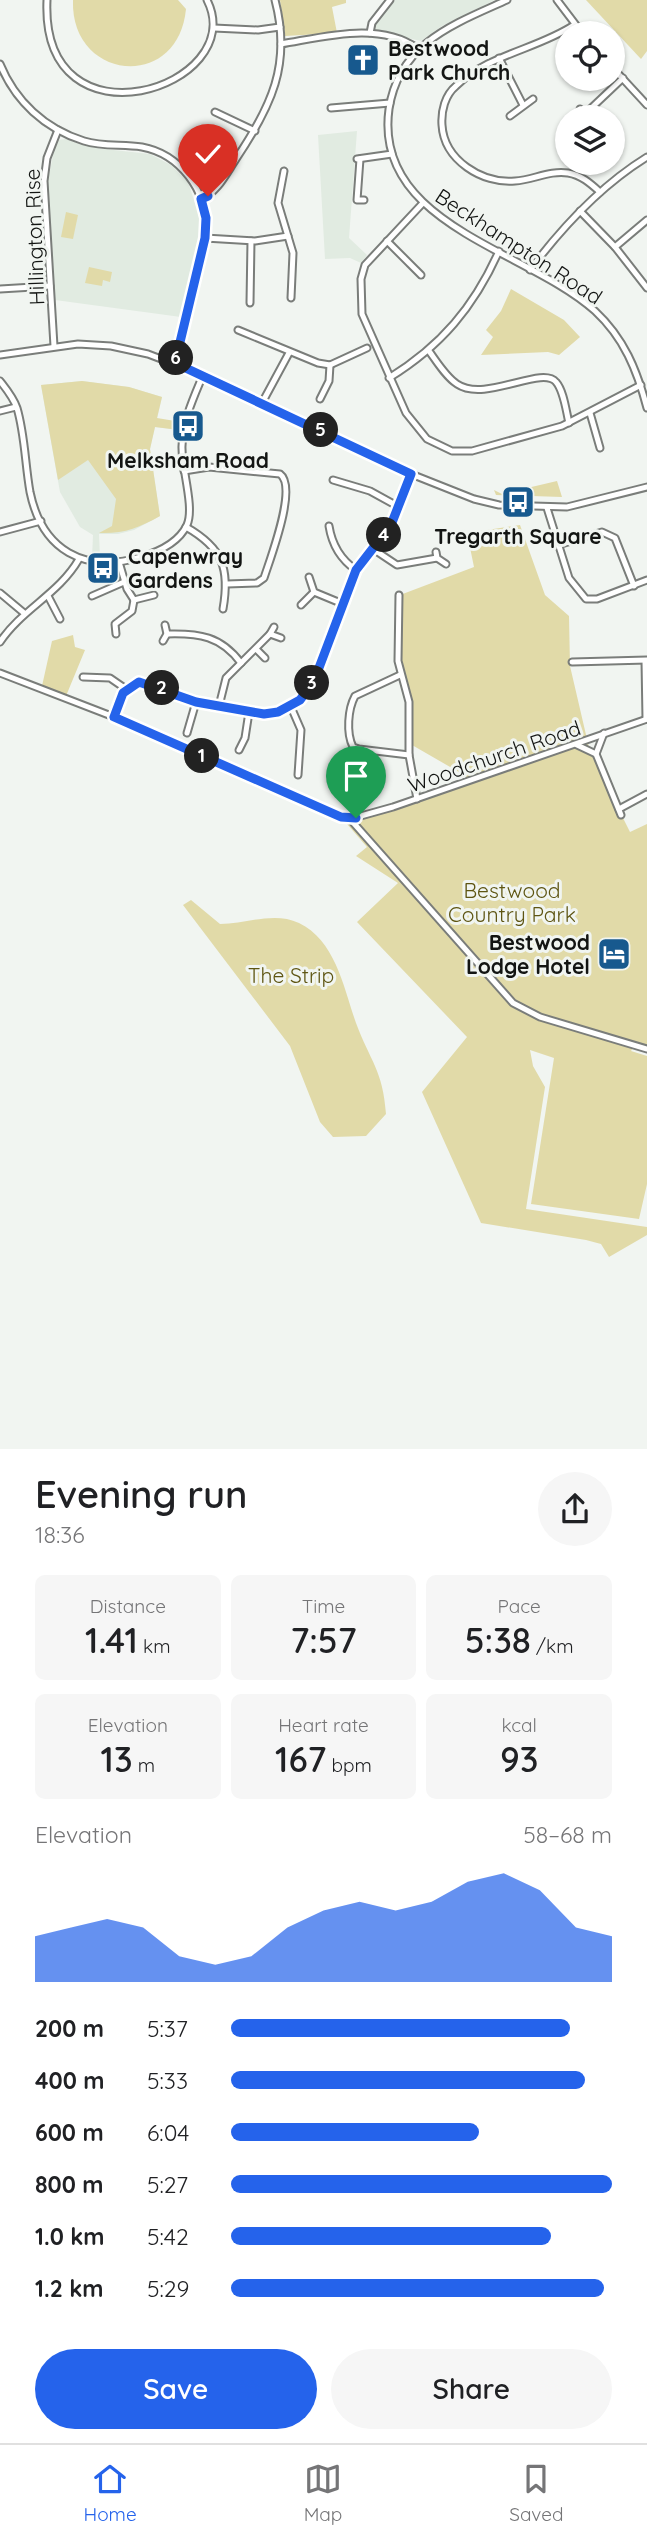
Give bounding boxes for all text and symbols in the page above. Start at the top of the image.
map controls [555,21,625,175]
button: locate [555,21,625,91]
place label: Bestwood Park Church [388,35,510,85]
church icon: Bestwood Park Church [344,41,382,79]
button: layers [555,105,625,175]
pin [178,124,238,196]
icon: check [189,135,227,173]
street label: Hillington Rise [19,168,49,306]
street label: Beckhampton Road [431,182,607,310]
pin: 6 [158,340,194,376]
text: 6 [170,345,181,369]
bus stop icon: Melksham Road [169,407,207,445]
pin: 5 [304,412,338,448]
text: 5 [315,417,326,441]
place label: Melksham Road [107,447,269,473]
bus stop icon: Tregarth Square [499,483,537,521]
pin: 4 [366,518,402,552]
text: 4 [378,522,389,546]
place label: Tregarth Square [434,523,602,549]
place label: Capenwray Gardens [128,543,243,593]
bus stop icon: Capenwray Gardens [84,549,122,587]
pin: 3 [294,666,330,700]
pin: 2 [144,670,180,706]
text: 3 [306,670,317,694]
text: 2 [156,675,167,699]
street label: Woodchurch Road [404,714,584,798]
pin: 1 [184,738,220,774]
text: 1 [198,743,205,767]
pin [326,746,386,818]
icon: arrive [337,757,375,795]
park label: Bestwood Country Park [448,877,576,927]
place label: Bestwood Lodge Hotel [466,929,590,979]
hotel icon: Bestwood Lodge Hotel [595,935,633,973]
park label: The Strip [248,962,334,988]
text: Evening run [35,1470,248,1518]
button: share [538,1472,612,1546]
text: 18:36 [35,1520,85,1549]
text: Distance [90,1594,166,1618]
text: Time [302,1594,345,1618]
text: Pace [498,1594,541,1618]
text: 1.41 [85,1618,138,1662]
text: 7:57 [291,1618,356,1662]
text: 5:38 [465,1618,531,1662]
text: km [138,1634,171,1658]
text: /km [531,1634,574,1658]
text: Elevation [88,1713,168,1737]
text: Heart rate [278,1713,369,1737]
text: kcal [501,1713,537,1737]
text: 13 [101,1737,133,1781]
text: 167 [275,1737,326,1781]
text: 93 [500,1737,538,1781]
text: m [133,1753,155,1777]
text: bpm [326,1753,372,1777]
text: Elevation [35,1820,132,1849]
text: 58–68 m [523,1820,612,1849]
text: 200 m [35,2014,104,2043]
text: 5:37 [147,2014,188,2043]
text: 400 m [35,2066,104,2095]
text: 5:33 [147,2066,188,2095]
text: 600 m [35,2118,104,2147]
text: 6:04 [147,2118,189,2147]
text: 800 m [35,2170,104,2199]
text: 5:27 [147,2170,188,2199]
text: 1.0 km [35,2222,105,2251]
text: 5:42 [147,2222,189,2251]
text: 1.2 km [35,2274,104,2303]
text: 5:29 [147,2274,189,2303]
button: Save [35,2349,317,2429]
button: Share [331,2349,612,2429]
tab: Home [83,2460,137,2526]
tab: Map [304,2460,342,2526]
tab: Saved [509,2460,564,2526]

